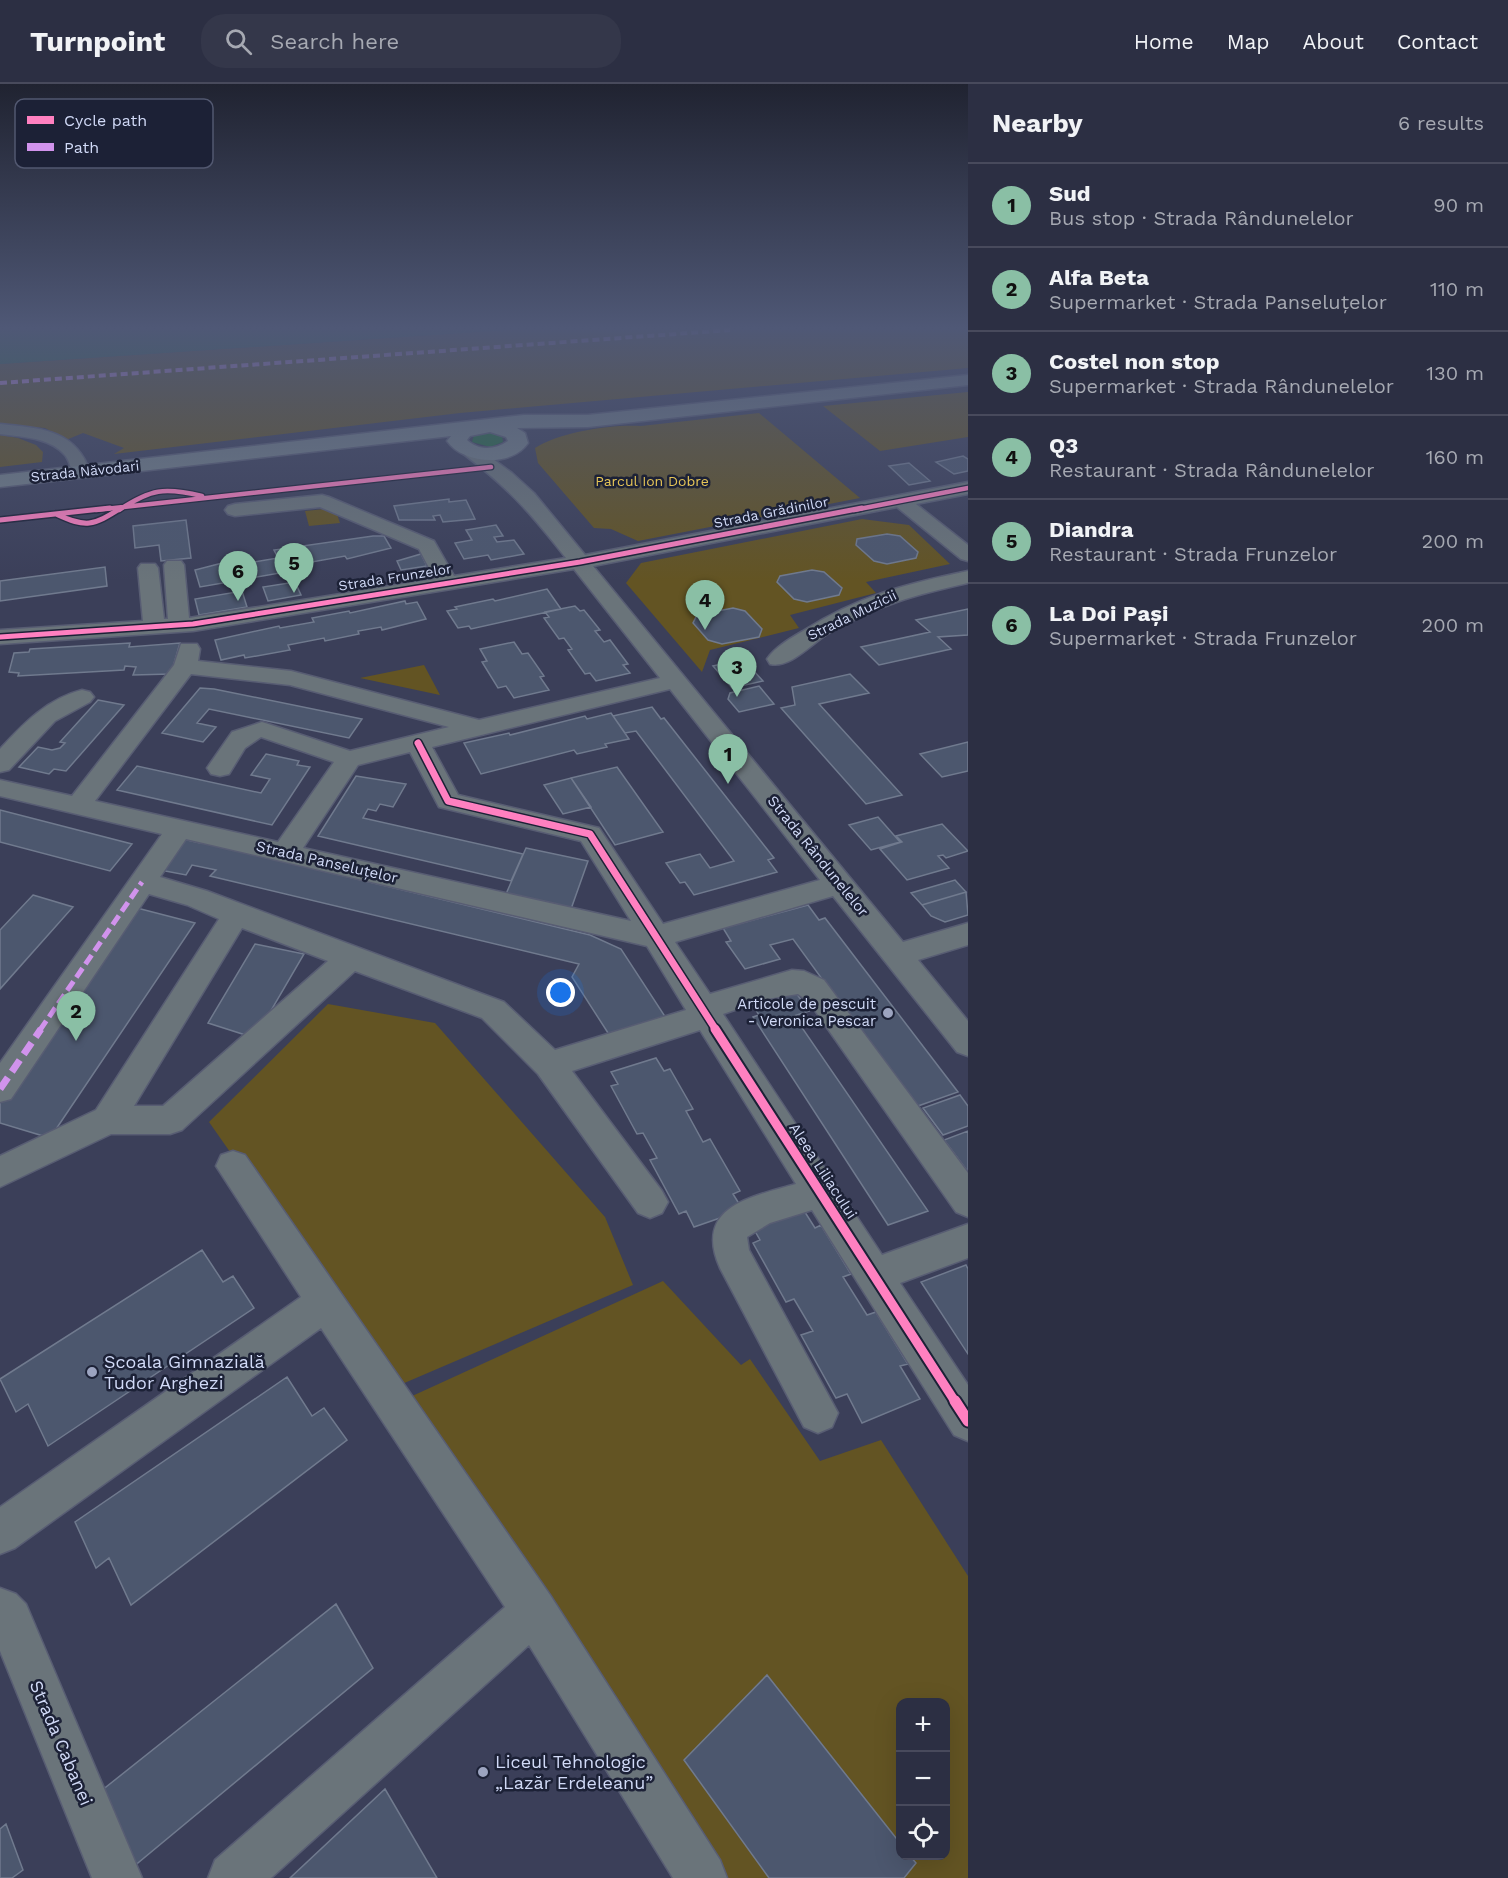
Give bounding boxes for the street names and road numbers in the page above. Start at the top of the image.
street label: Strada Năvodari [30,457,140,485]
street label: Strada Grădinilor [712,493,830,531]
street label: Strada Frunzelor [337,560,453,594]
street label: Strada Muzicii [805,587,899,643]
street label: Strada Rândunelelor [764,792,872,920]
street label: Strada Panseluțelor [254,837,400,887]
street label: Aleea Liliacului [785,1120,861,1222]
street label: Strada Cabanei [26,1677,97,1809]

